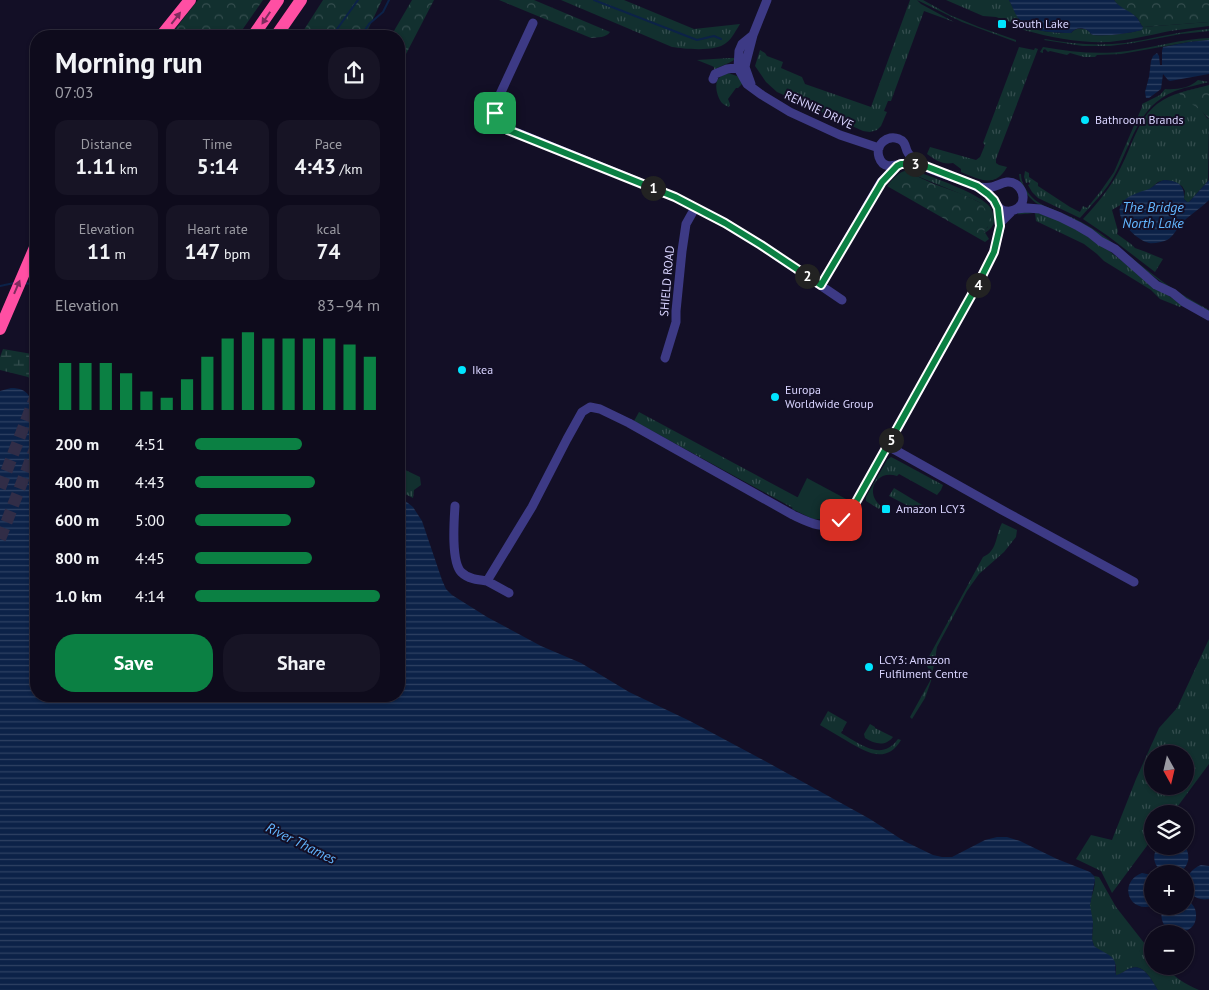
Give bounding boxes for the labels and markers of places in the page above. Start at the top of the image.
place label: South Lake [1012,16,1069,31]
marker: South Lake [996,18,1008,30]
pin [474,92,516,134]
place label: Bathroom Brands [1095,112,1184,127]
marker: Bathroom Brands [1079,114,1091,126]
pin: 3 [902,152,928,176]
pin: 1 [640,176,666,200]
pin: 2 [794,264,820,288]
pin: 4 [966,272,990,298]
place label: Ikea [472,362,493,377]
marker: Ikea [456,364,468,376]
place label: Europa Worldwide Group [785,382,874,411]
marker: Europa Worldwide Group [769,391,781,403]
pin: 5 [878,428,904,452]
pin [820,499,862,541]
place label: Amazon LCY3 [896,501,965,516]
marker: Amazon LCY3 [880,503,892,515]
place label: LCY3: Amazon Fulfilment Centre [879,652,968,681]
marker: LCY3: Amazon Fulfilment Centre [863,661,875,673]

